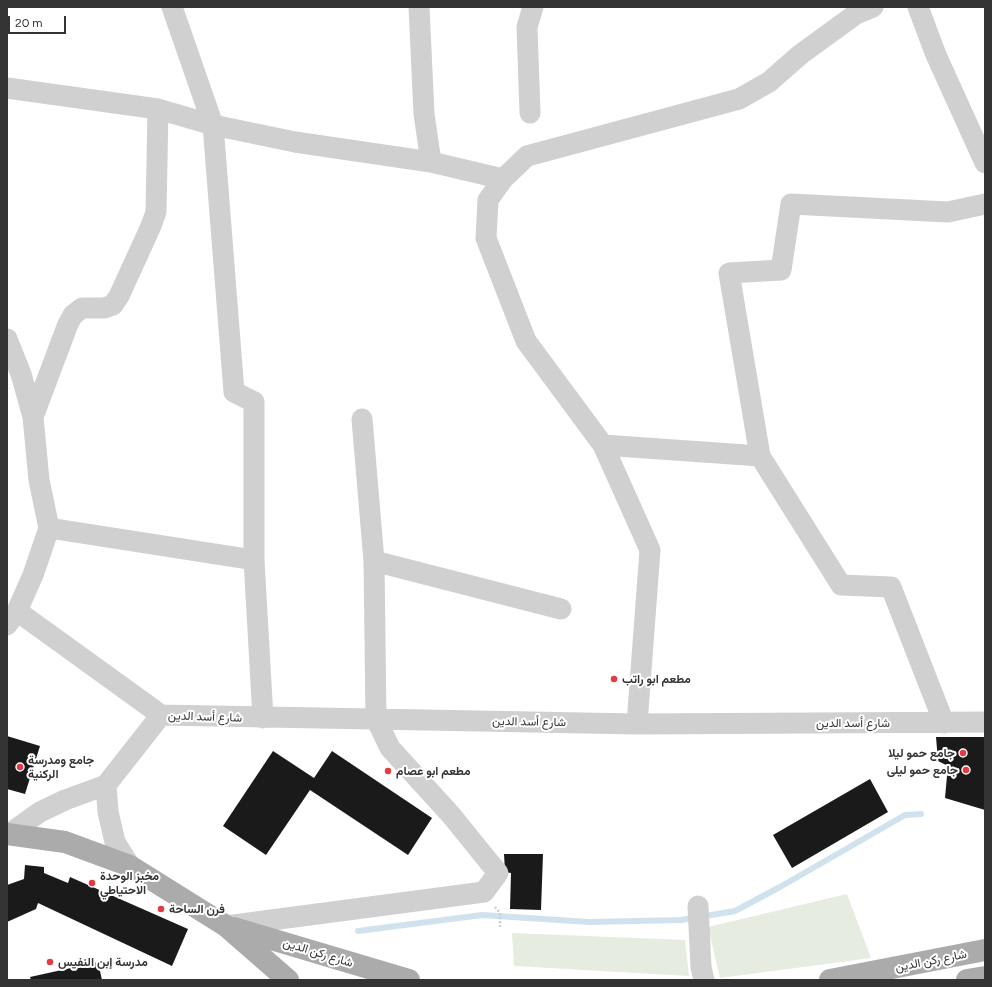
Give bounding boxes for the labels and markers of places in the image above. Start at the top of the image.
place label: مطعم ابو راتب [622,672,691,686]
marker: مطعم ابو راتب [609,674,619,684]
place label: جامع حمو ليلا [888,746,955,760]
marker: جامع حمو ليلا [958,748,968,758]
place label: جامع ومدرسة الركنية [28,753,94,781]
marker: جامع ومدرسة الركنية [15,762,25,772]
place label: جامع حمو ليلى [887,763,958,777]
place label: مطعم ابو عصام [396,764,470,778]
marker: جامع حمو ليلى [961,765,971,775]
marker: مطعم ابو عصام [383,766,393,776]
place label: مخبز الوحدة الاحتياطي [100,869,159,897]
marker: مخبز الوحدة الاحتياطي [87,878,97,888]
place label: فرن الساحة [169,902,225,916]
marker: فرن الساحة [156,904,166,914]
place label: مدرسة إبن النفيس [58,955,148,969]
marker: مدرسة إبن النفيس [45,957,55,967]

